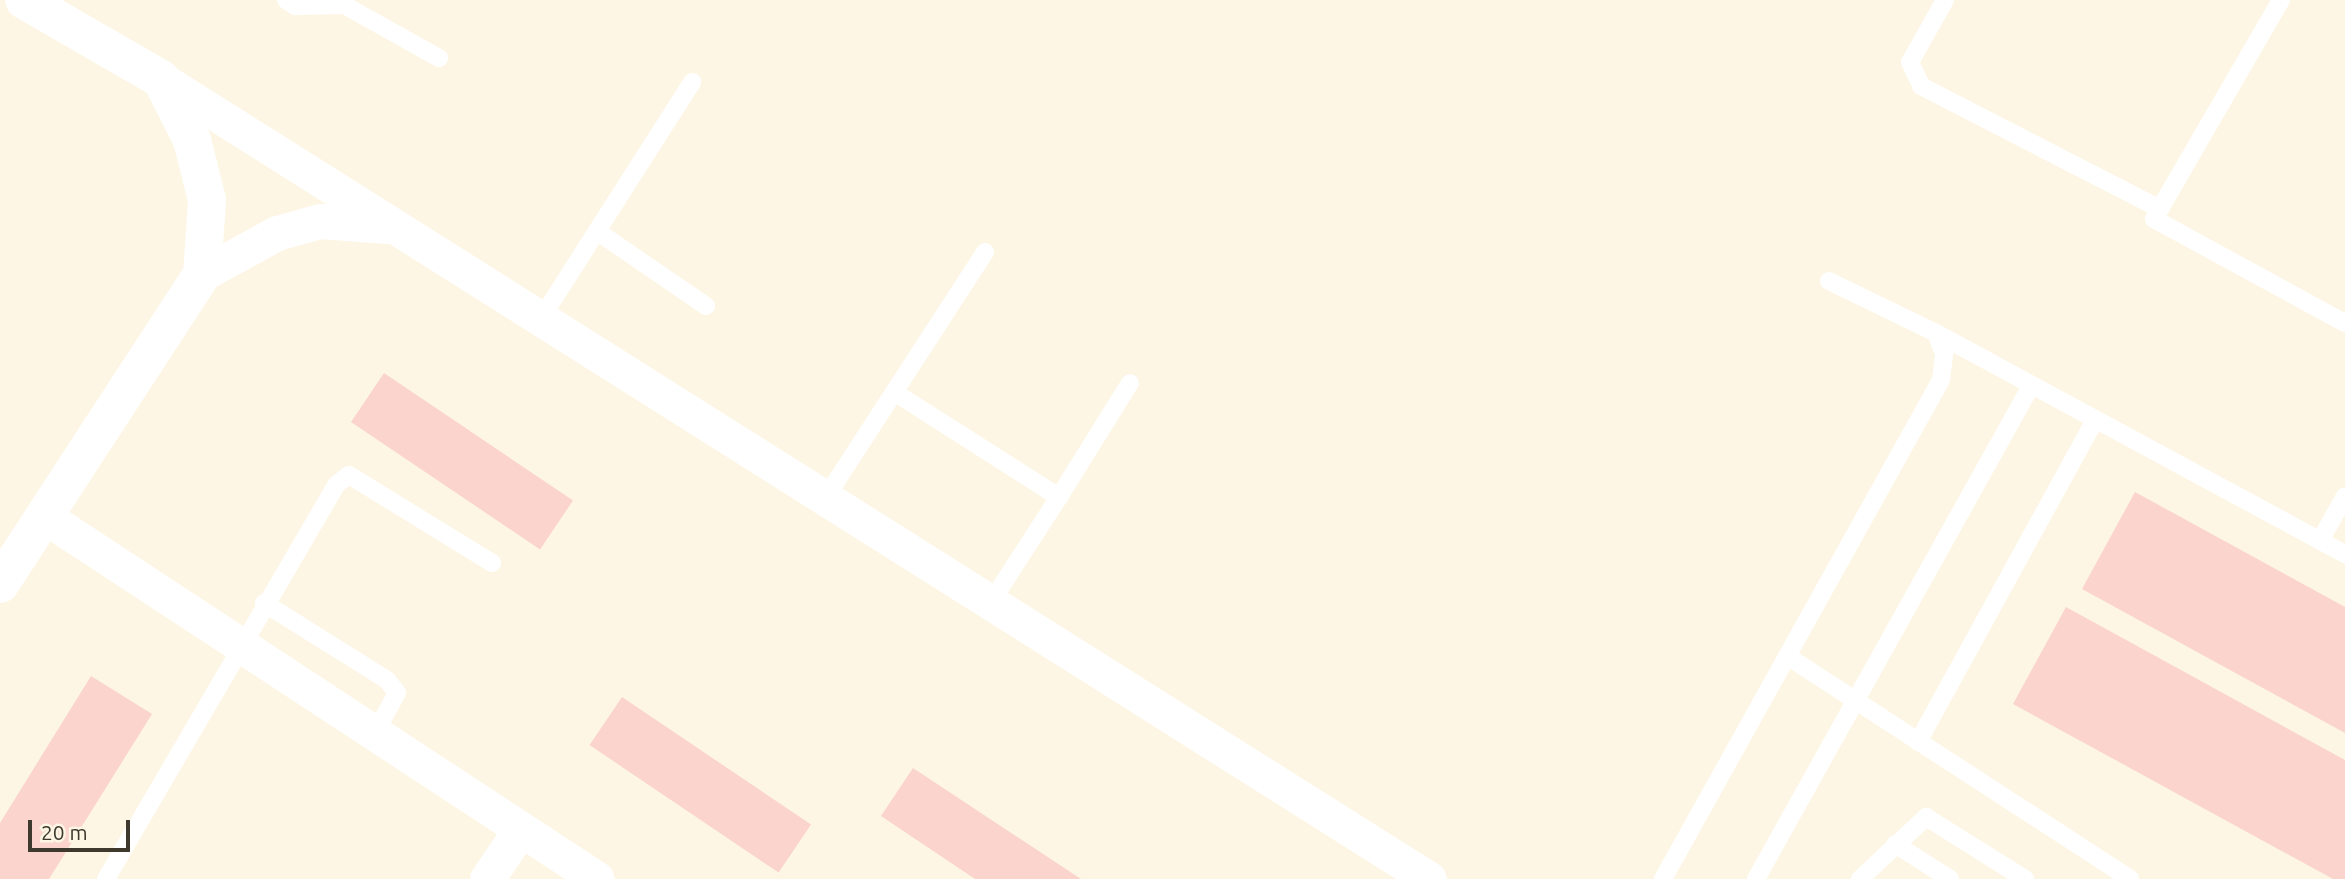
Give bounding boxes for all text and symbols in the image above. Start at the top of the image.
scale bar [32,806,133,850]
text: 20 m [41,820,88,844]

